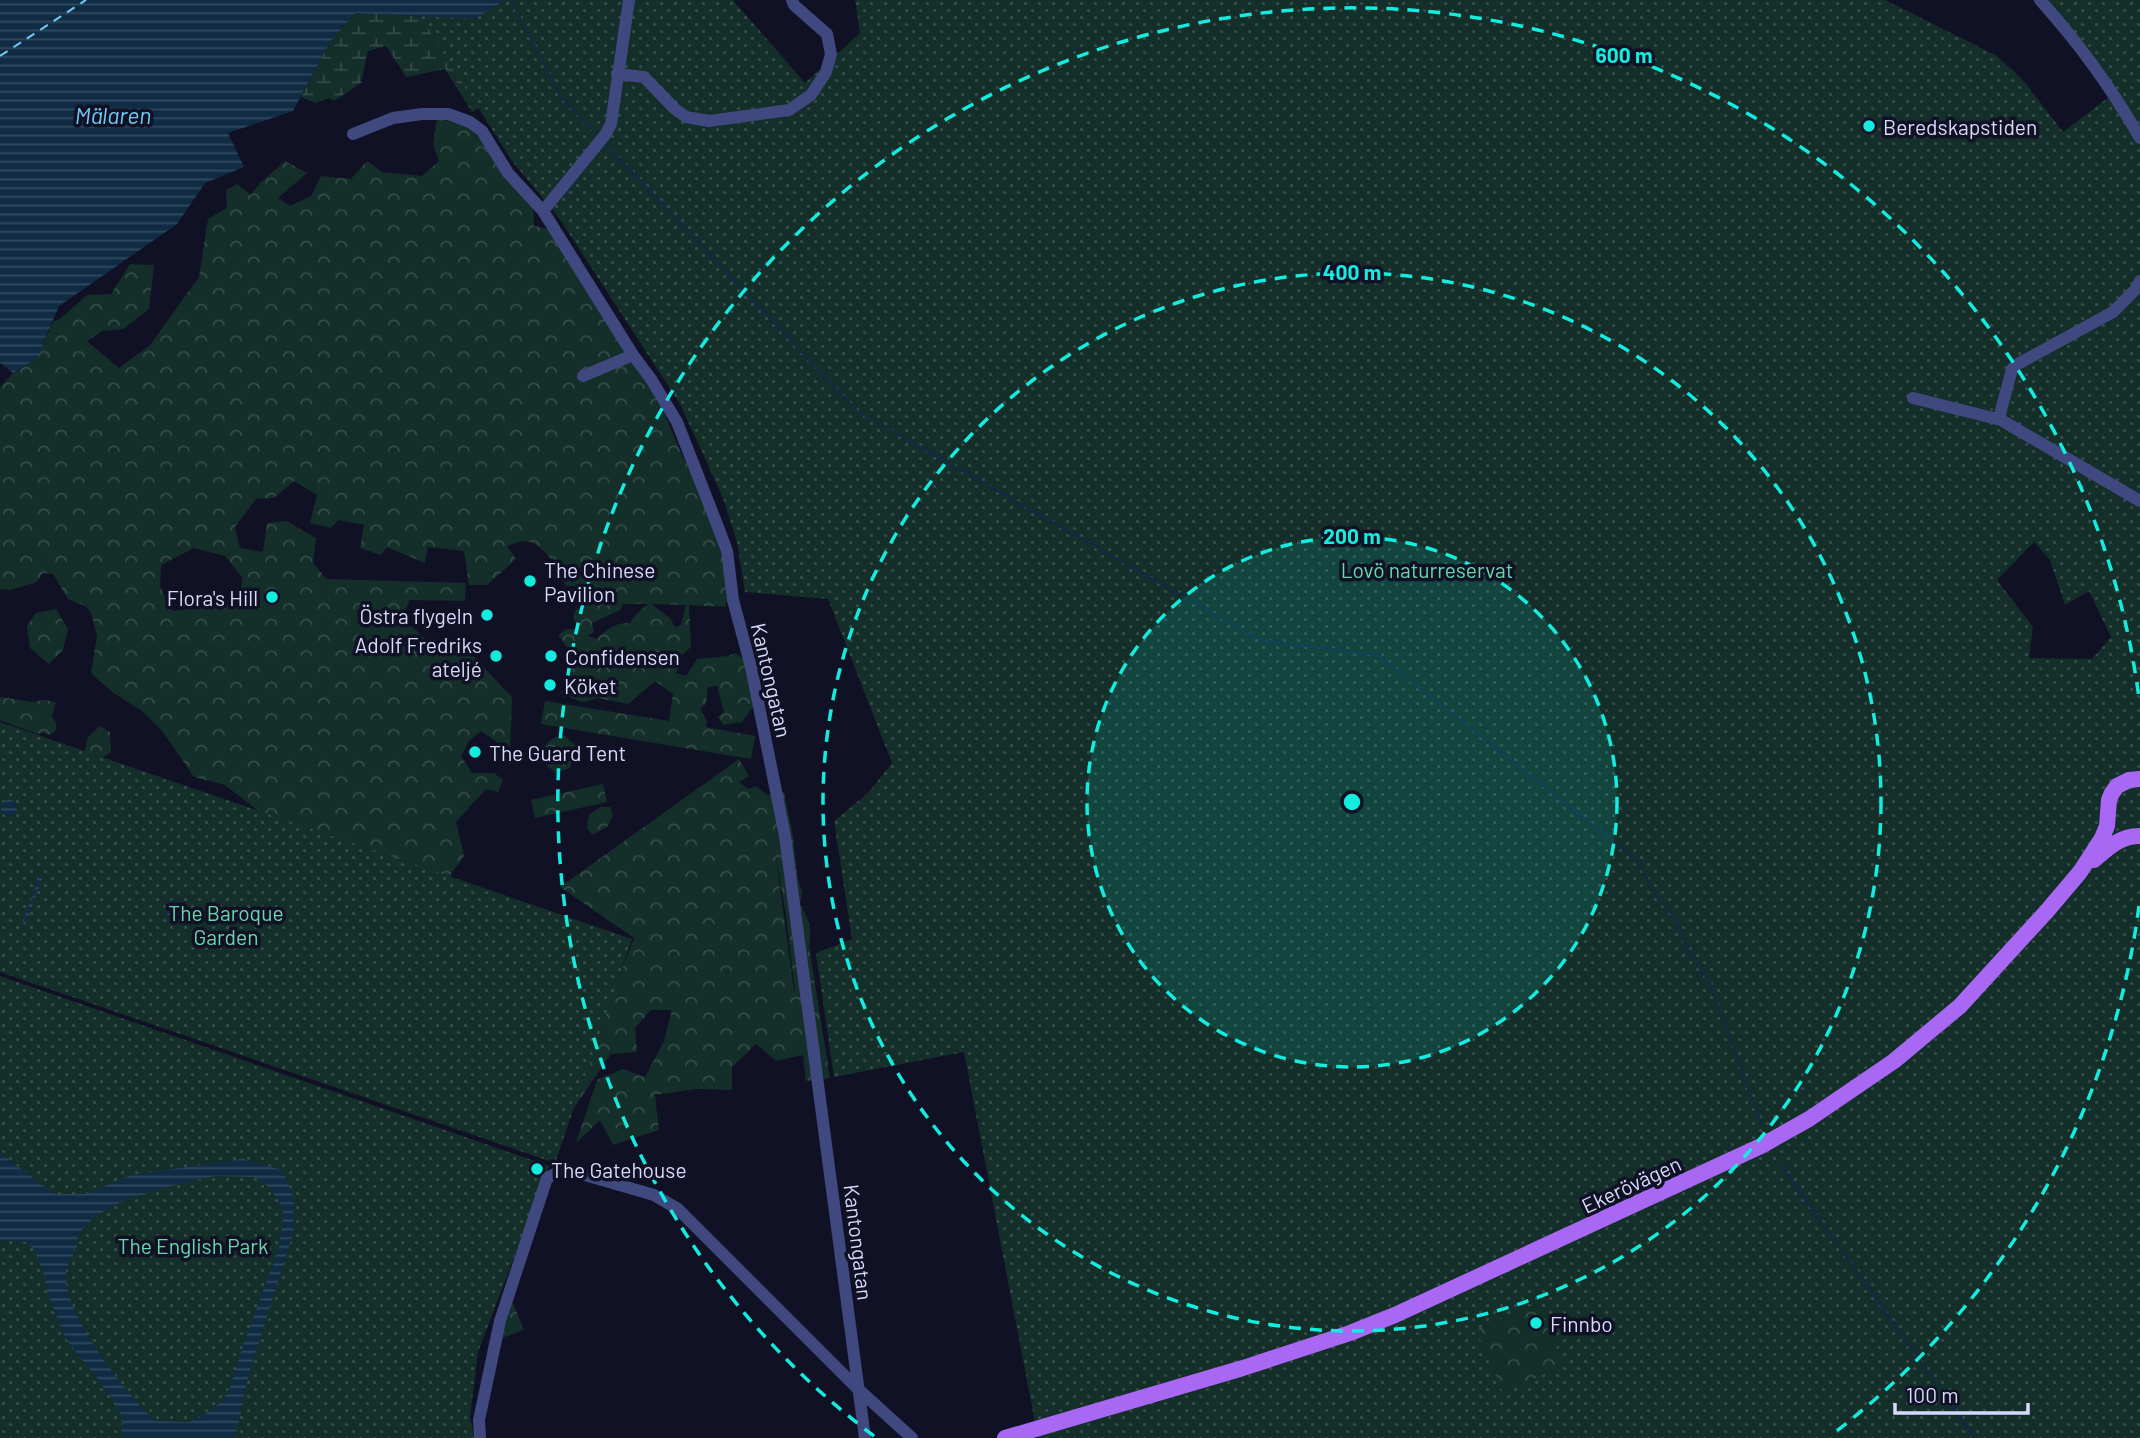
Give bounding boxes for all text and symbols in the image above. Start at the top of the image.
text: 600 m [1596,42,1652,67]
water label: Mälaren [75,101,151,129]
place label: Beredskapstiden [1883,114,2037,139]
marker: Beredskapstiden [1861,118,1877,134]
text: 400 m [1323,259,1381,284]
text: 200 m [1323,523,1381,548]
place label: The Chinese Pavilion [544,557,655,606]
park label: Lovö naturreservat [1341,557,1513,582]
marker: The Chinese Pavilion [522,573,538,589]
place label: Flora's Hill [167,585,258,610]
marker: Flora's Hill [264,589,280,605]
place label: Östra flygeln [360,603,473,628]
marker: Östra flygeln [479,607,495,623]
street label: Kantongatan [747,620,797,740]
place label: Adolf Fredriks ateljé [355,632,482,681]
place label: Confidensen [565,644,680,669]
marker: Adolf Fredriks ateljé [488,648,504,664]
marker: Confidensen [543,648,559,664]
place label: Köket [564,673,617,698]
marker: Köket [542,677,558,693]
place label: The Guard Tent [489,740,626,765]
marker: The Guard Tent [467,744,483,760]
centre of rings [1340,790,1364,814]
park label: The Baroque Garden [168,900,284,949]
street label: Ekerövägen [1577,1150,1685,1218]
place label: The Gatehouse [551,1157,687,1182]
marker: The Gatehouse [529,1161,545,1177]
street label: Kantongatan [839,1183,879,1301]
park label: The English Park [118,1233,268,1258]
place label: Finnbo [1550,1311,1613,1336]
marker: Finnbo [1528,1315,1544,1331]
scale bar [1895,1372,2028,1416]
text: 100 m [1906,1382,1959,1407]

